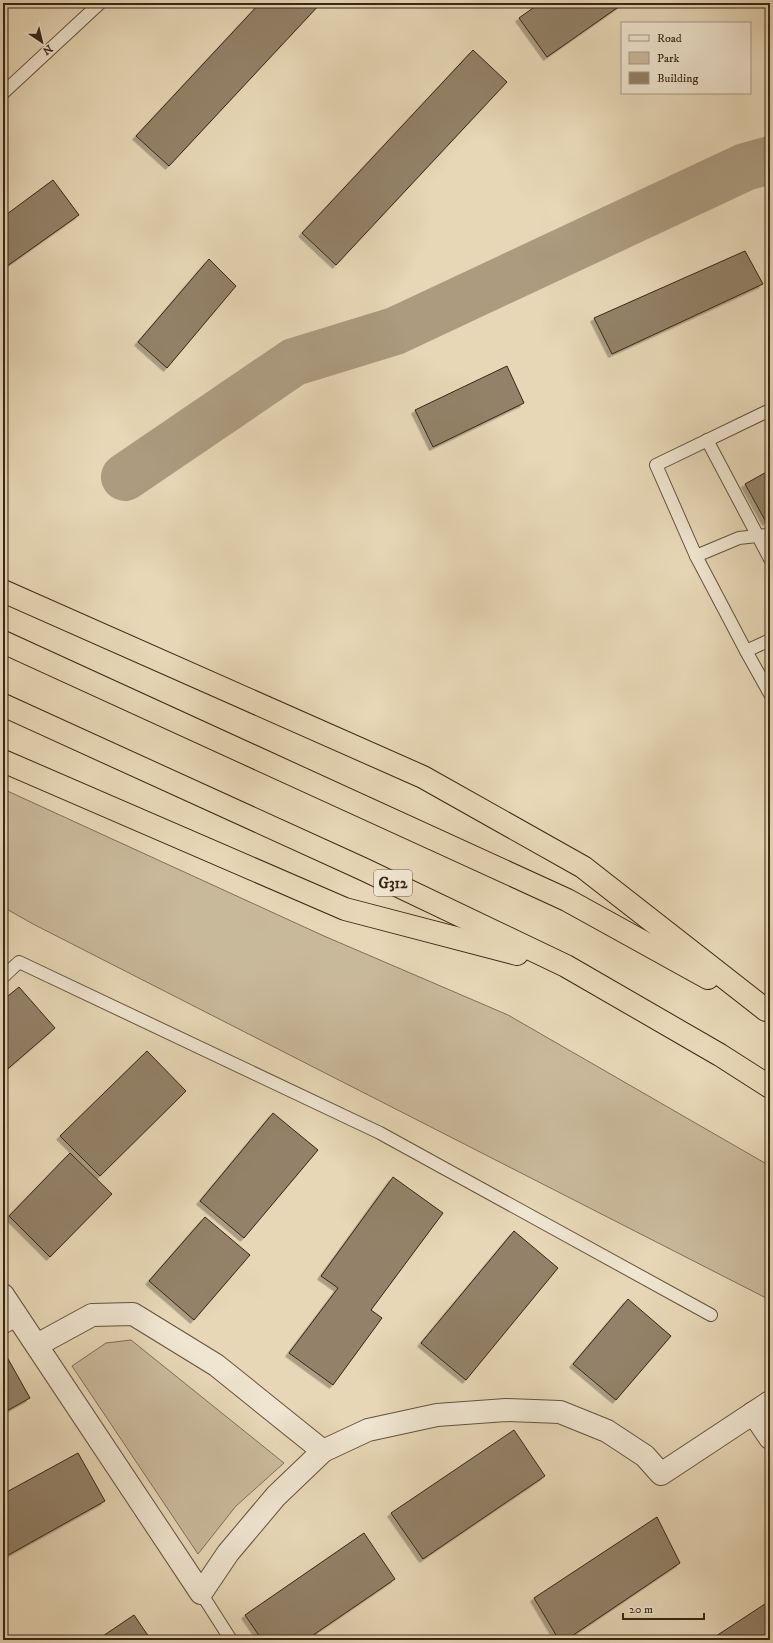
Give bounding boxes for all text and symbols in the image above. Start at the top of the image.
north arrow [22,22,62,62]
legend [621,22,751,94]
text: Road [657,31,682,46]
text: N [39,41,55,58]
text: Park [657,51,679,66]
text: Building [657,71,698,86]
road number: G312 [374,870,412,896]
scale bar [623,1595,704,1621]
text: 20 m [629,1602,653,1617]

